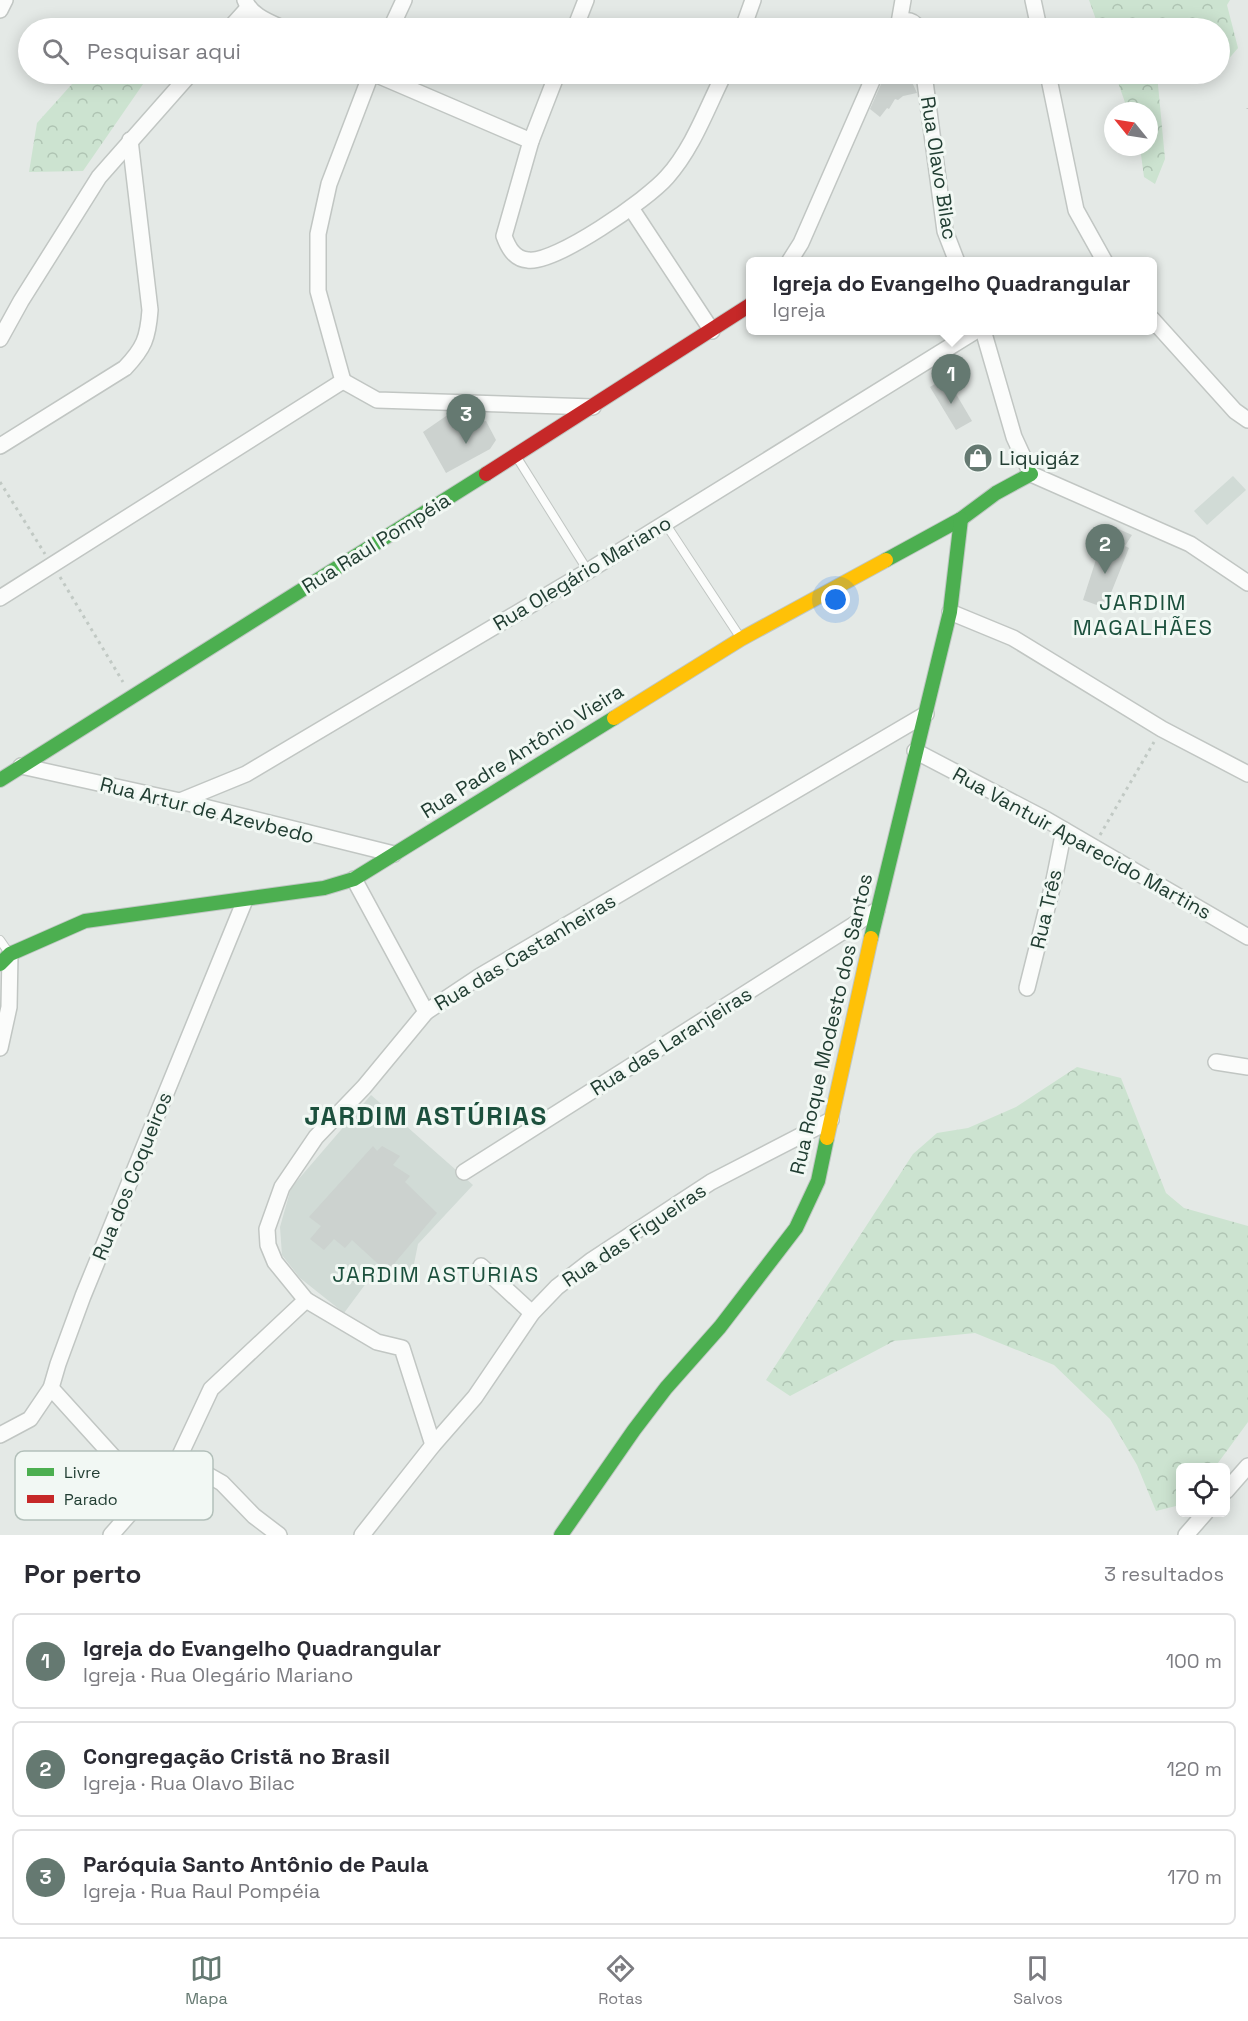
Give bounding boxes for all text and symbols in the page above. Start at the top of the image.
search box [18,18,1230,84]
icon: search [39,35,72,68]
text: Pesquisar aqui [87,37,241,65]
street label: Rua Olavo Bilac [915,94,963,242]
north arrow [1104,102,1158,156]
popup [746,257,1157,335]
text: Igreja do Evangelho Quadrangular [772,269,1131,297]
text: Igreja [772,297,826,323]
pin: 1 [932,354,970,404]
pin: 3 [446,394,486,444]
shop icon: Liquigáz [962,442,994,474]
place label: Liquigáz [999,445,1080,471]
street label: Rua Raul Pompéia [297,487,455,599]
street label: Rua Olegário Mariano [488,510,676,636]
pin: 2 [1086,524,1124,574]
your location [821,585,850,614]
district label: JARDIM MAGALHÃES [1073,588,1213,641]
street label: Rua Padre Antônio Vieira [416,678,628,824]
street label: Rua Vantuir Aparecido Martins [948,761,1216,925]
street label: Rua Artur de Azevbedo [97,771,317,849]
street label: Rua Três [1024,867,1068,951]
street label: Rua Roque Modesto dos Santos [784,871,878,1177]
street label: Rua das Castanheiras [430,888,620,1016]
street label: Rua das Laranjeiras [585,981,757,1101]
street label: Rua dos Coqueiros [86,1088,178,1264]
district label: JARDIM ASTÚRIAS [304,1099,548,1133]
street label: Rua das Figueiras [557,1177,711,1293]
district label: JARDIM ASTURIAS [332,1260,540,1288]
legend [15,1451,213,1520]
text: Livre [64,1462,101,1483]
map controls [1176,1463,1230,1517]
button: locate [1176,1463,1230,1517]
text: Parado [64,1489,118,1510]
text: Por perto [24,1557,141,1591]
text: 3 resultados [1104,1561,1224,1587]
text: Igreja do Evangelho Quadrangular [83,1634,441,1662]
text: 1 [41,1648,50,1674]
text: 100 m [1166,1648,1222,1674]
text: Igreja · Rua Olegário Mariano [83,1662,353,1688]
text: Congregação Cristã no Brasil [83,1742,390,1770]
text: 2 [40,1756,51,1782]
text: 120 m [1166,1756,1222,1782]
text: Igreja · Rua Olavo Bilac [83,1770,295,1796]
text: Paróquia Santo Antônio de Paula [83,1850,429,1878]
text: 3 [39,1864,52,1890]
text: 170 m [1167,1864,1222,1890]
text: Igreja · Rua Raul Pompéia [83,1878,320,1904]
tab: Mapa [185,1952,228,2009]
tab: Rotas [598,1952,643,2009]
tab: Salvos [1013,1952,1063,2009]

